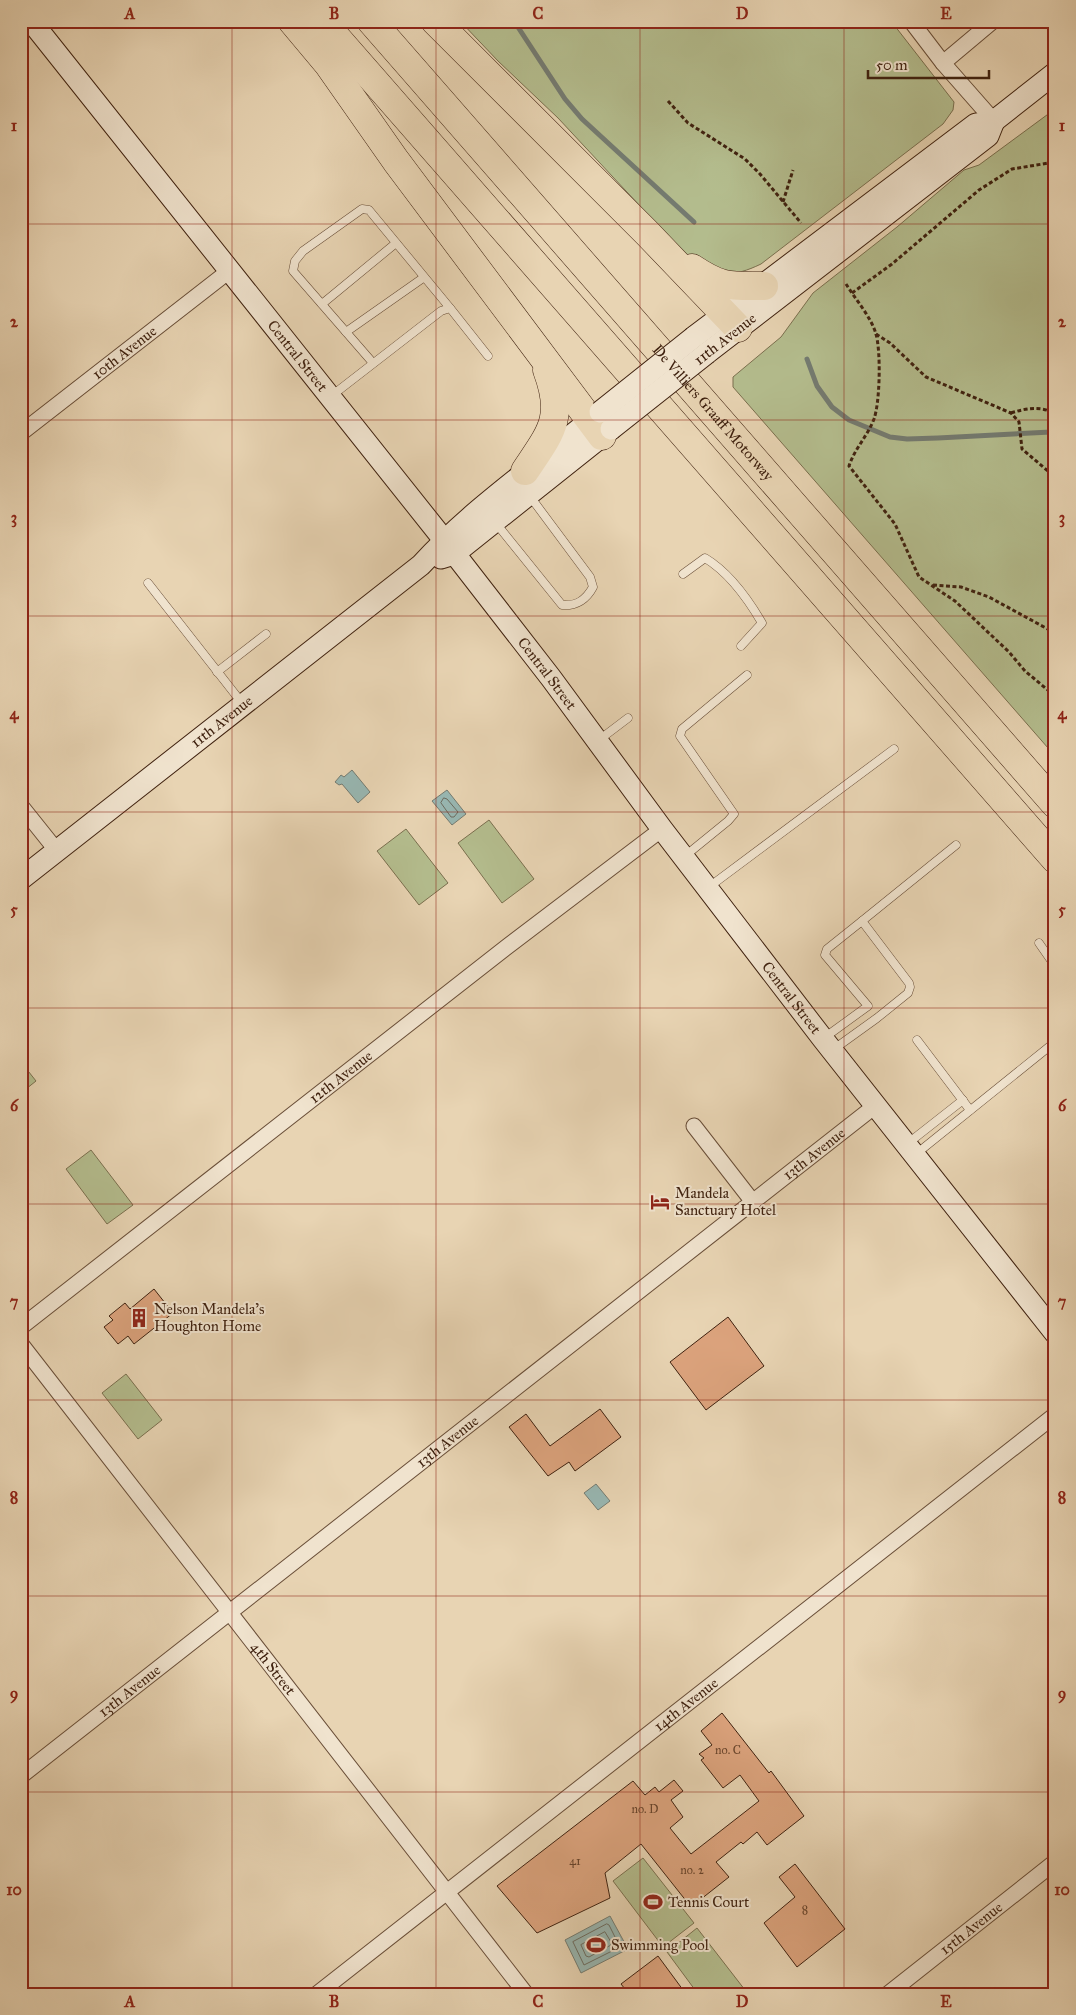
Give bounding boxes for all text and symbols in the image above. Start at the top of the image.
text: A [124,4,136,23]
text: B [329,4,339,23]
text: C [533,4,544,23]
text: D [736,4,749,23]
text: E [940,4,952,23]
scale bar [868,48,990,80]
text: 50 m [876,56,908,74]
text: 1 [11,116,18,135]
text: 1 [1059,116,1066,135]
street label: 11th Avenue [690,309,760,369]
text: 2 [10,312,19,331]
text: 2 [1058,312,1067,331]
street label: Central Street [264,316,332,396]
street label: 10th Avenue [89,322,160,383]
street label: De Villiers Graaff Motorway [649,341,778,485]
text: 3 [11,508,17,528]
text: 3 [1059,508,1065,528]
street label: Central Street [514,634,581,714]
street label: 11th Avenue [187,692,256,751]
text: 4 [10,704,20,724]
text: 4 [1058,704,1068,724]
text: 5 [10,900,18,919]
text: 5 [1058,900,1066,919]
street label: Central Street [758,958,825,1038]
street label: 12th Avenue [306,1047,376,1107]
text: 6 [10,1096,19,1115]
text: 6 [1058,1096,1067,1115]
street label: 13th Avenue [779,1124,849,1184]
place label: Mandela Sanctuary Hotel [675,1184,777,1219]
hotel icon: Mandela Sanctuary Hotel [649,1191,671,1213]
text: 7 [10,1292,19,1311]
text: 7 [1058,1292,1067,1311]
place label: Nelson Mandela's Houghton Home [154,1300,264,1335]
building icon: Nelson Mandela's Houghton Home [128,1307,150,1329]
street label: 13th Avenue [413,1412,482,1471]
text: 8 [10,1488,18,1507]
text: 8 [1058,1488,1066,1507]
street label: 4th Street [247,1638,300,1699]
street label: 13th Avenue [95,1661,164,1721]
street label: 14th Avenue [650,1674,722,1735]
text: 9 [10,1684,18,1704]
text: 9 [1058,1684,1066,1704]
house number: no. C [715,1743,741,1757]
house number: no. D [631,1802,659,1816]
house number: 41 [569,1854,581,1868]
house number: no. 2 [680,1863,704,1877]
text: 10 [6,1880,22,1899]
text: 10 [1054,1880,1070,1899]
sports icon: Tennis Court [642,1891,664,1913]
place label: Tennis Court [668,1893,750,1911]
street label: 15th Avenue [936,1898,1006,1959]
house number: 8 [802,1903,808,1917]
sports icon: Swimming Pool [585,1934,607,1956]
place label: Swimming Pool [611,1936,710,1954]
text: A [124,1992,136,2011]
text: B [329,1992,339,2011]
text: C [533,1992,544,2011]
text: D [736,1992,749,2011]
text: E [940,1992,952,2011]

